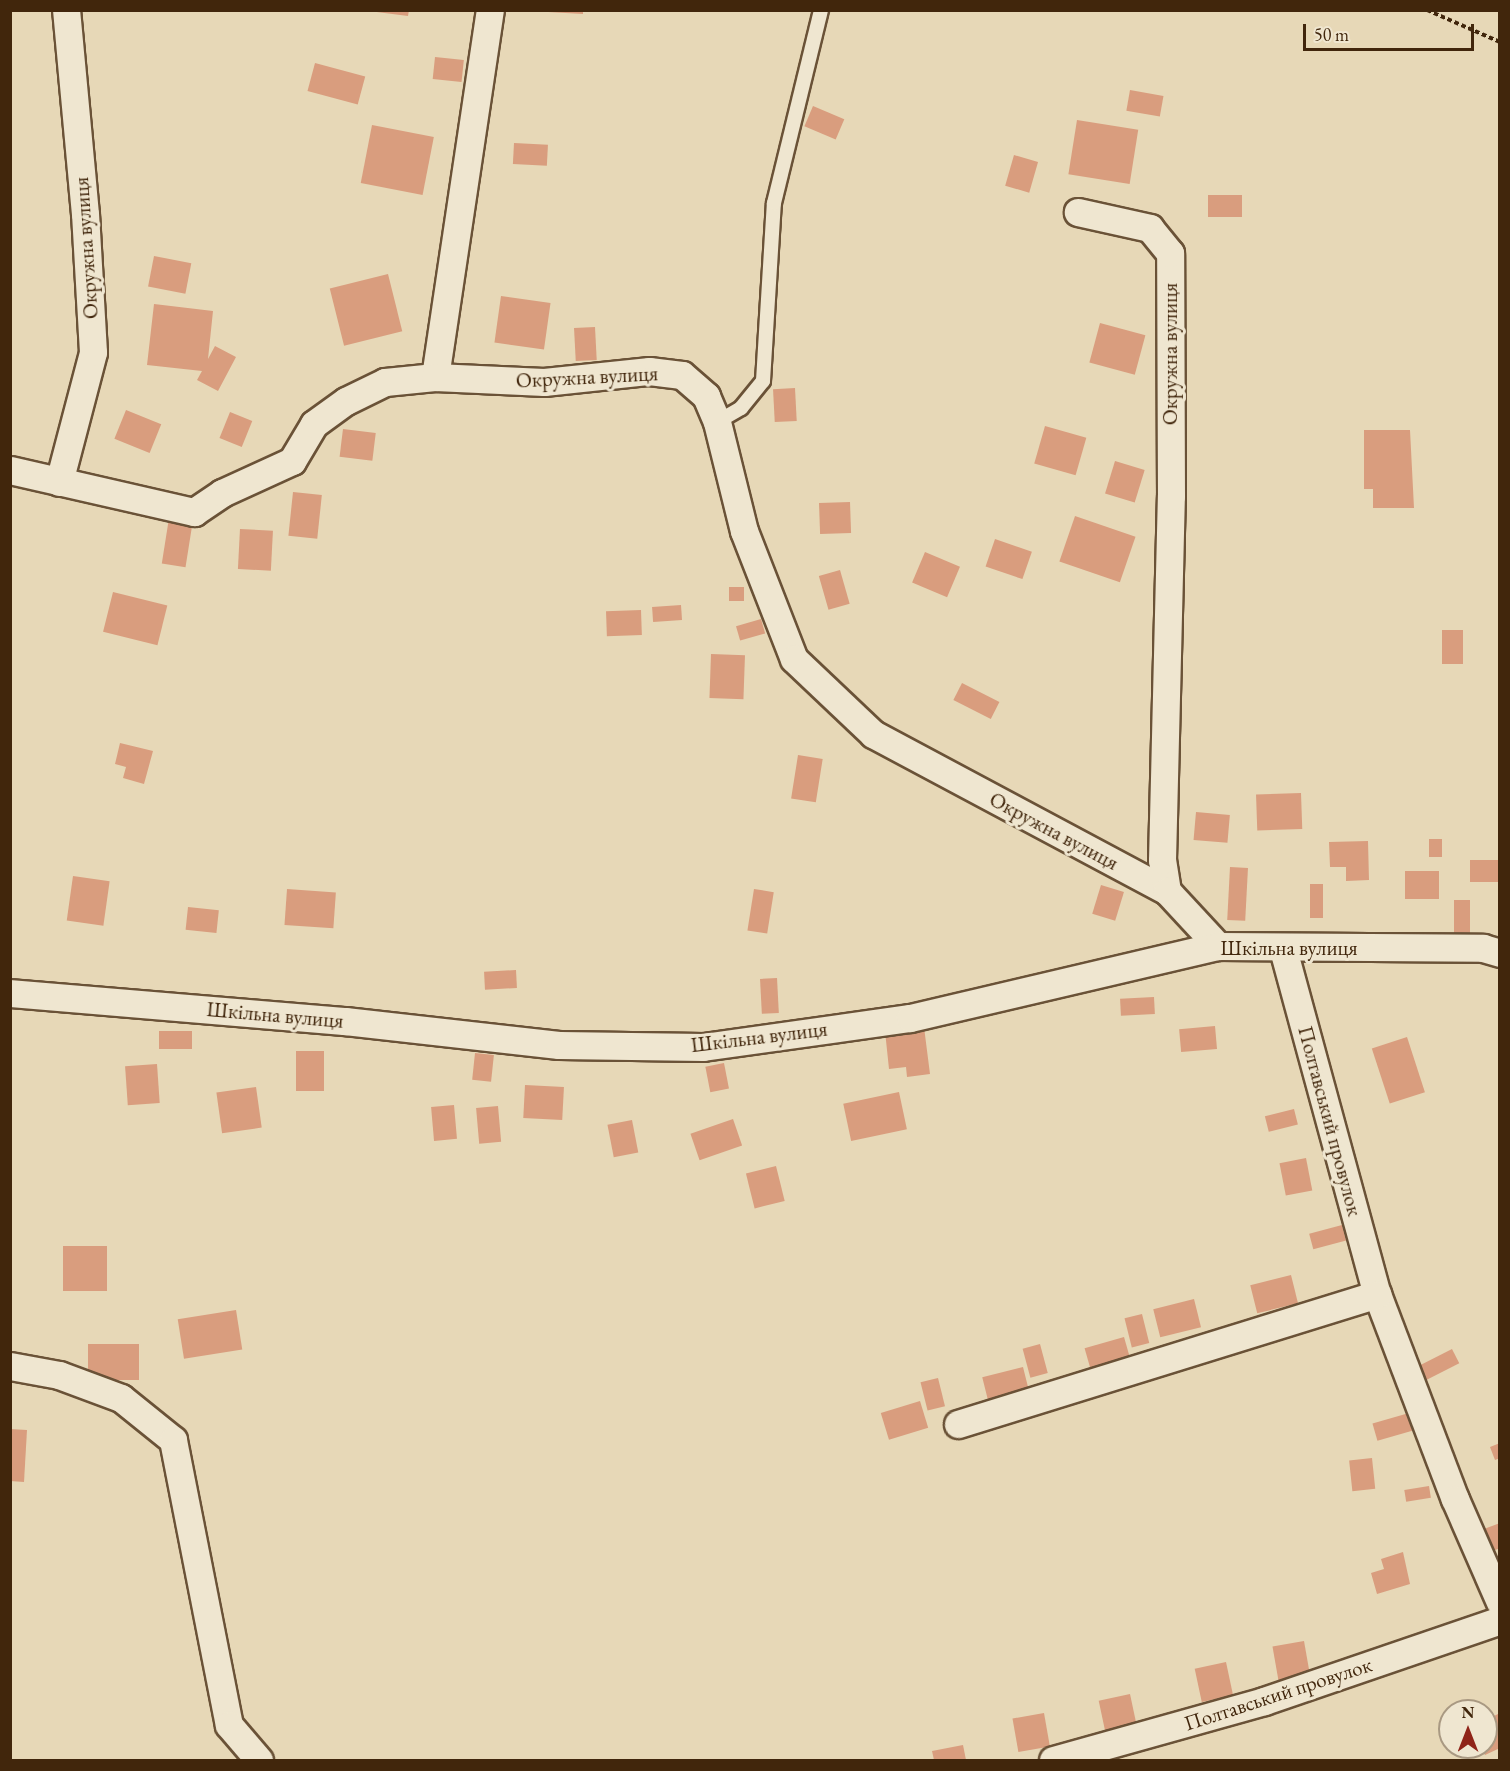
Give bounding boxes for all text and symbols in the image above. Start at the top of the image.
scale bar [1306,12,1477,50]
text: 50 m [1314,23,1349,46]
street label: Окружна вулиця [68,176,104,320]
street label: Окружна вулиця [1157,283,1183,425]
street label: Окружна вулиця [515,361,659,393]
street label: Окружна вулиця [985,786,1123,876]
street label: Шкільна вулиця [1220,935,1358,961]
street label: Шкільна вулиця [206,996,344,1034]
street label: Шкільна вулиця [689,1016,829,1058]
street label: Полтавський провулок [1293,1023,1367,1219]
street label: Полтавський провулок [1181,1652,1375,1736]
north arrow [1438,1699,1498,1759]
text: N [1462,1702,1474,1723]

